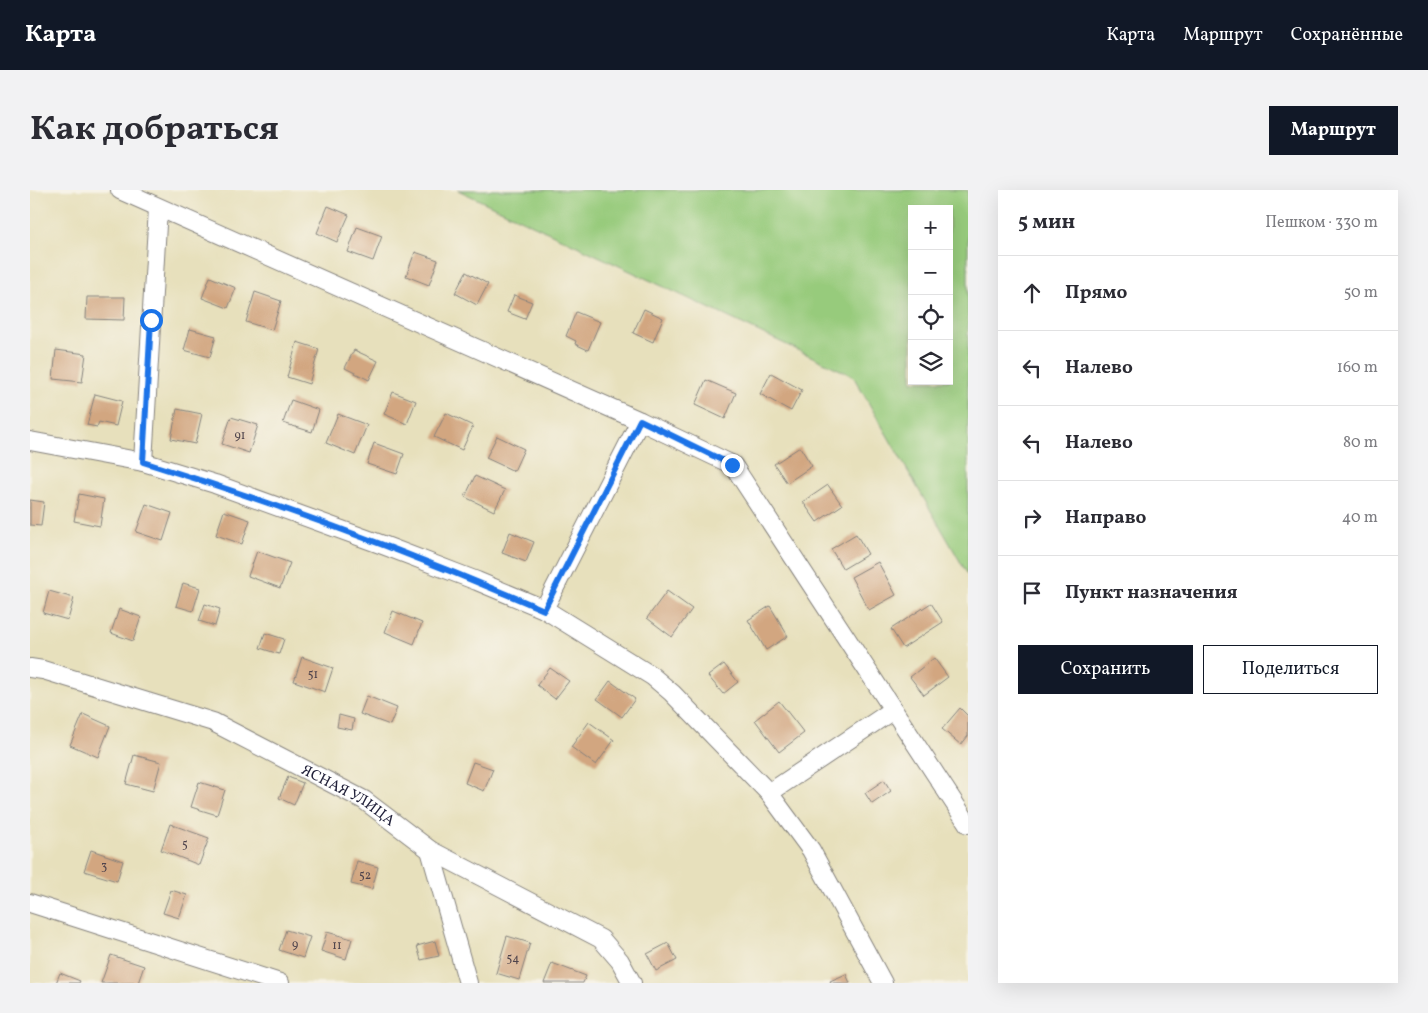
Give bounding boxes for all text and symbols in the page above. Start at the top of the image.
text: Карта [25,18,96,52]
text: Карта [1106,23,1155,48]
text: Маршрут [1183,23,1263,48]
text: Сохранённые [1291,23,1403,48]
text: Как добраться [30,106,279,154]
button: Маршрут [1269,106,1398,155]
map controls [908,205,953,385]
button: + [908,205,953,250]
text: 5 мин [1018,208,1075,237]
text: Пешком · 330 m [1265,212,1378,234]
button: − [908,250,953,295]
icon: ahead [1018,279,1046,307]
text: Прямо [1065,280,1127,306]
text: 50 m [1344,282,1378,304]
button: locate [908,295,953,340]
route start [140,309,163,332]
button: layers [908,340,953,385]
icon: left [1018,354,1046,382]
text: Налево [1065,355,1133,381]
text: 160 m [1337,357,1378,379]
house number: 91 [235,428,245,444]
icon: left [1018,429,1046,457]
text: Налево [1065,430,1133,456]
text: 80 m [1343,432,1378,454]
route end [721,454,744,477]
icon: right [1018,504,1046,532]
text: Направо [1065,505,1147,531]
text: 40 m [1342,507,1378,529]
icon: arrive [1018,579,1046,607]
text: Пункт назначения [1065,580,1238,606]
button: Сохранить [1018,645,1193,694]
button: Поделиться [1203,645,1378,694]
house number: 51 [308,667,318,683]
street label: ЯСНАЯ УЛИЦА [297,760,399,832]
house number: 5 [182,837,188,853]
house number: 3 [101,859,107,875]
house number: 52 [359,868,371,884]
house number: 9 [292,937,298,953]
house number: 11 [332,938,342,954]
house number: 54 [507,951,519,967]

